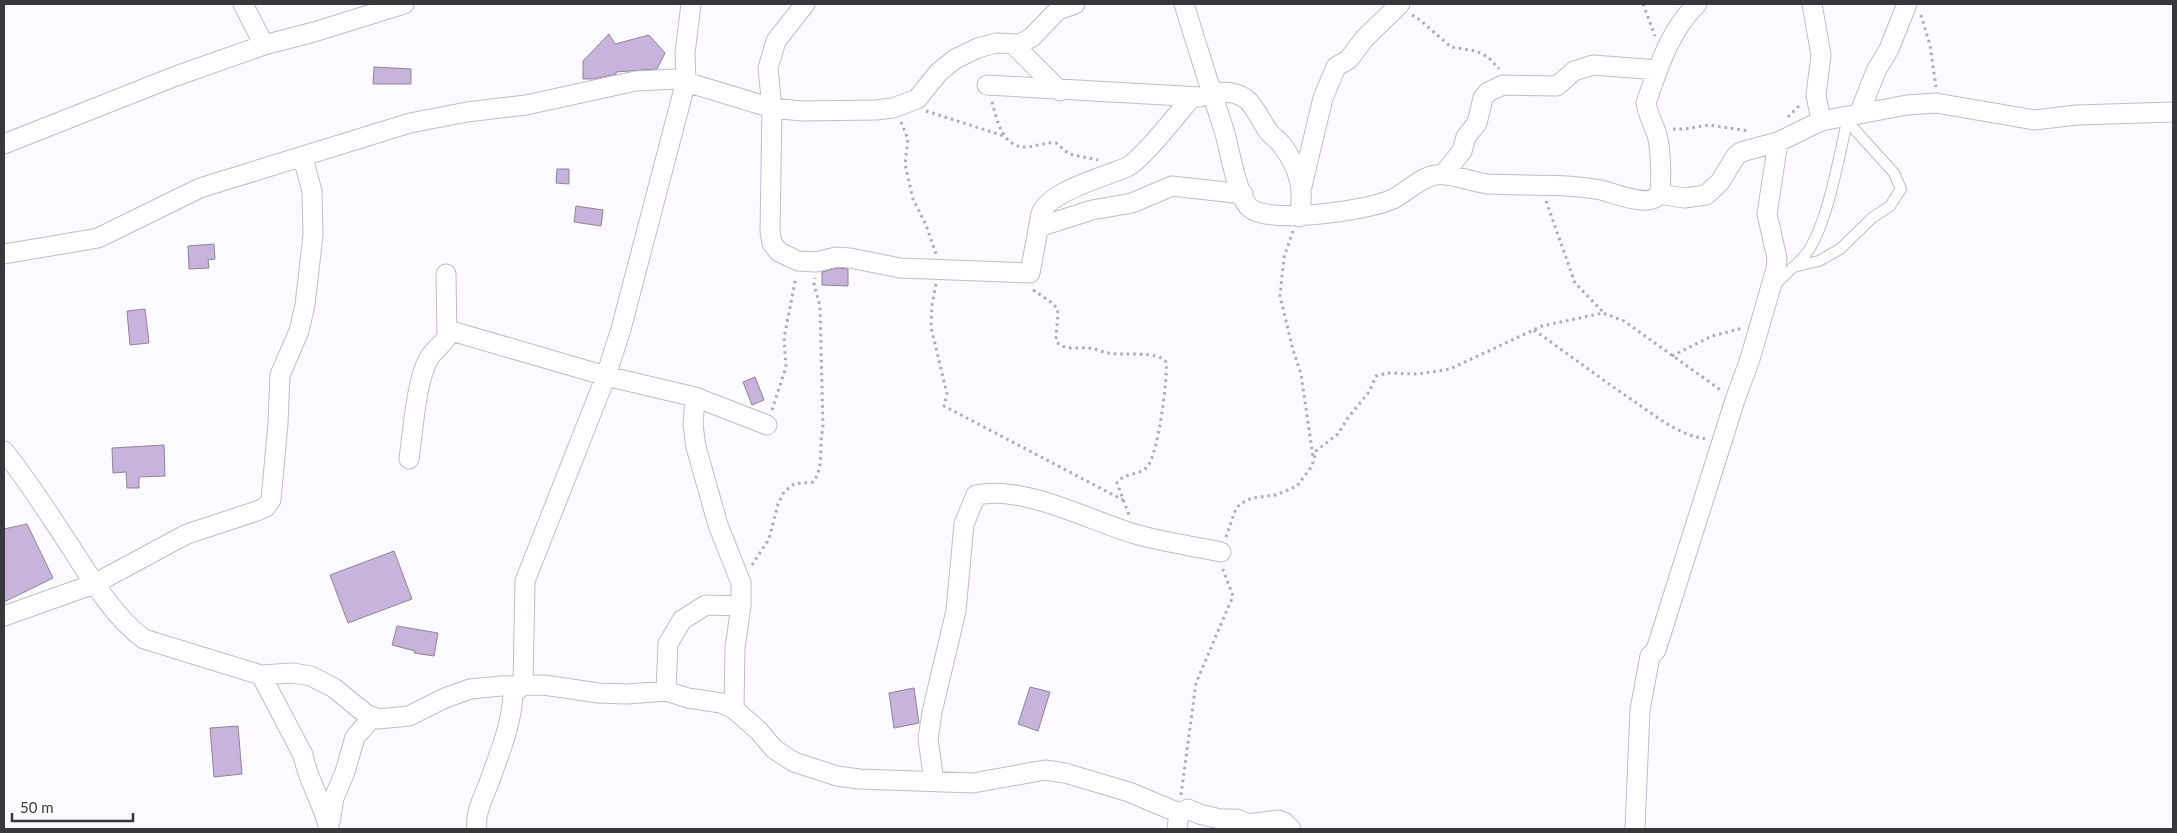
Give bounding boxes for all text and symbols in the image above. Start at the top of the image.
scale bar [12,790,134,822]
text: 50 m [20,798,54,816]

